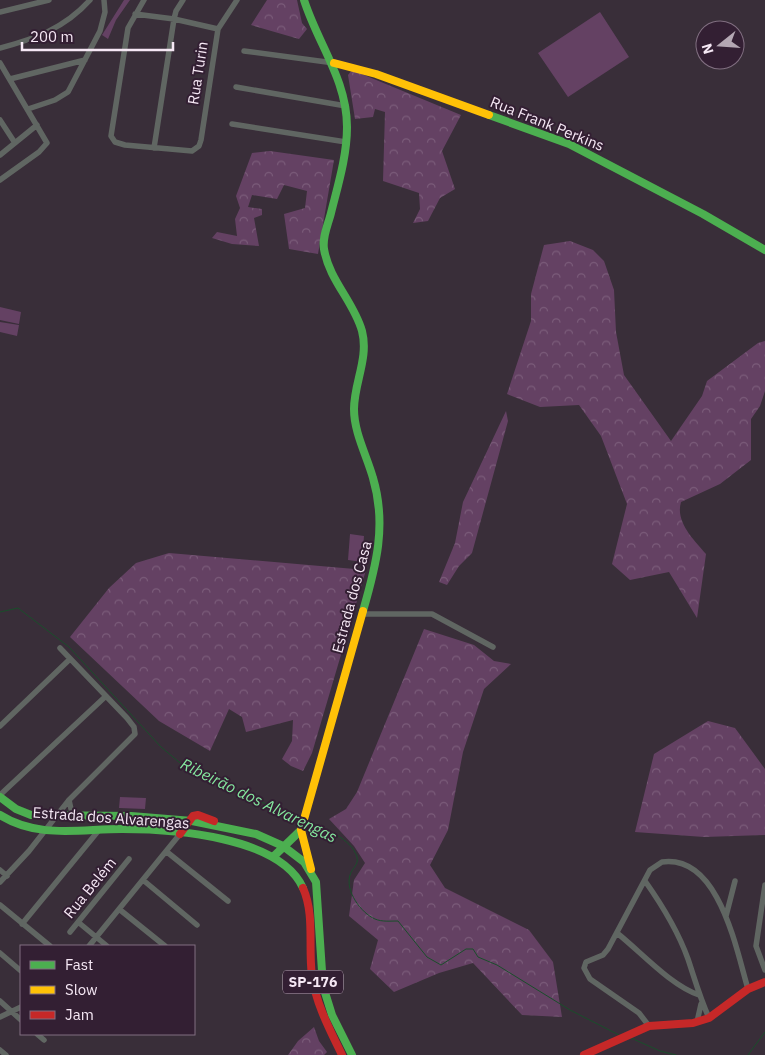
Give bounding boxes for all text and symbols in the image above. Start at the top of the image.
scale bar [22,20,174,52]
north arrow [695,20,745,70]
text: 200 m [30,27,74,46]
street label: Rua Turin [183,40,212,106]
text: N [697,41,718,56]
street label: Rua Frank Perkins [487,92,607,155]
street label: Estrada dos Casa [327,539,376,655]
water label: Ribeirão dos Alvarengas [177,753,341,847]
street label: Estrada dos Alvarengas [32,803,190,832]
street label: Rua Belém [59,853,120,922]
legend [20,945,195,1035]
text: Fast [65,955,93,974]
road number: SP-176 [283,970,343,994]
text: Slow [65,980,98,999]
text: Jam [65,1005,94,1024]

